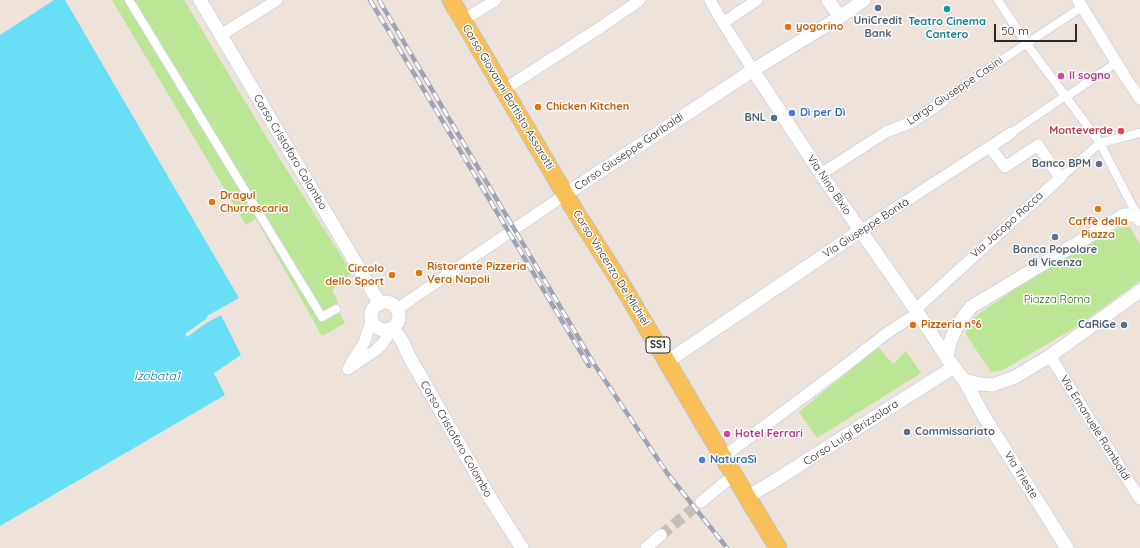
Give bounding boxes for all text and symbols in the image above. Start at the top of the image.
marker: UniCredit Bank [873,3,883,13]
marker: Teatro Cinema Cantero [942,4,952,14]
place label: UniCredit Bank [854,14,902,40]
place label: Teatro Cinema Cantero [908,15,986,41]
scale bar [996,16,1079,42]
place label: yogorino [796,20,844,34]
street label: Corso Giovanni Battista Assarotti [459,22,557,172]
marker: yogorino [783,22,793,32]
text: 50 m [1001,23,1029,38]
street label: Largo Giuseppe Casini [904,54,1006,128]
place label: Il sogno [1069,69,1111,83]
marker: Il sogno [1056,71,1066,81]
street label: Corso Cristoforo Colombo [250,92,330,212]
place label: Chicken Kitchen [546,100,629,114]
marker: Chicken Kitchen [533,102,543,112]
place label: Dì per Dì [800,106,845,120]
marker: Dì per Dì [787,108,797,118]
street label: Corso Giuseppe Garibaldi [572,110,686,194]
place label: BNL [745,111,766,125]
marker: BNL [769,113,779,123]
place label: Monteverde [1049,124,1113,138]
marker: Monteverde [1116,126,1126,136]
street label: Via Nino Bixio [804,152,854,218]
place label: Banco BPM [1032,157,1091,171]
marker: Banco BPM [1094,159,1104,169]
place label: Dragul Churrascaria [220,189,288,215]
street label: Via Jacopo Rocca [968,189,1046,261]
street label: Via Giuseppe Bontà [820,195,912,261]
marker: Dragul Churrascaria [207,197,217,207]
marker: Caffè della Piazza [1093,204,1103,214]
street label: Corso Vincenzo De Michiel [570,208,652,328]
place label: Caffè della Piazza [1068,215,1128,241]
marker: Banca Popolare di Vicenza [1050,232,1060,242]
place label: Banca Popolare di Vicenza [1013,243,1097,269]
place label: Ristorante Pizzeria Vera Napoli [427,260,526,286]
place label: Circolo dello Sport [325,262,384,288]
marker: Ristorante Pizzeria Vera Napoli [414,268,424,278]
marker: Circolo dello Sport [387,270,397,280]
park label: Piazza Roma [1024,293,1090,307]
place label: Pizzeria n°6 [921,318,982,332]
place label: CaRiGe [1078,318,1116,332]
marker: Pizzeria n°6 [908,320,918,330]
marker: CaRiGe [1119,320,1129,330]
road number: SS1 [646,337,670,353]
water label: Izobata1 [134,369,180,383]
street label: Via Emanuele Rambaldi [1057,373,1133,483]
street label: Corso Cristoforo Colombo [417,378,495,500]
street label: Corso Luigi Brizzolara [801,397,901,469]
place label: Commissariato [915,425,995,439]
place label: Hotel Ferrari [735,427,803,441]
marker: Commissariato [902,427,912,437]
marker: Hotel Ferrari [722,429,732,439]
street label: Via Trieste [1001,449,1041,501]
place label: NaturaSì [710,453,757,467]
marker: NaturaSì [697,455,707,465]

